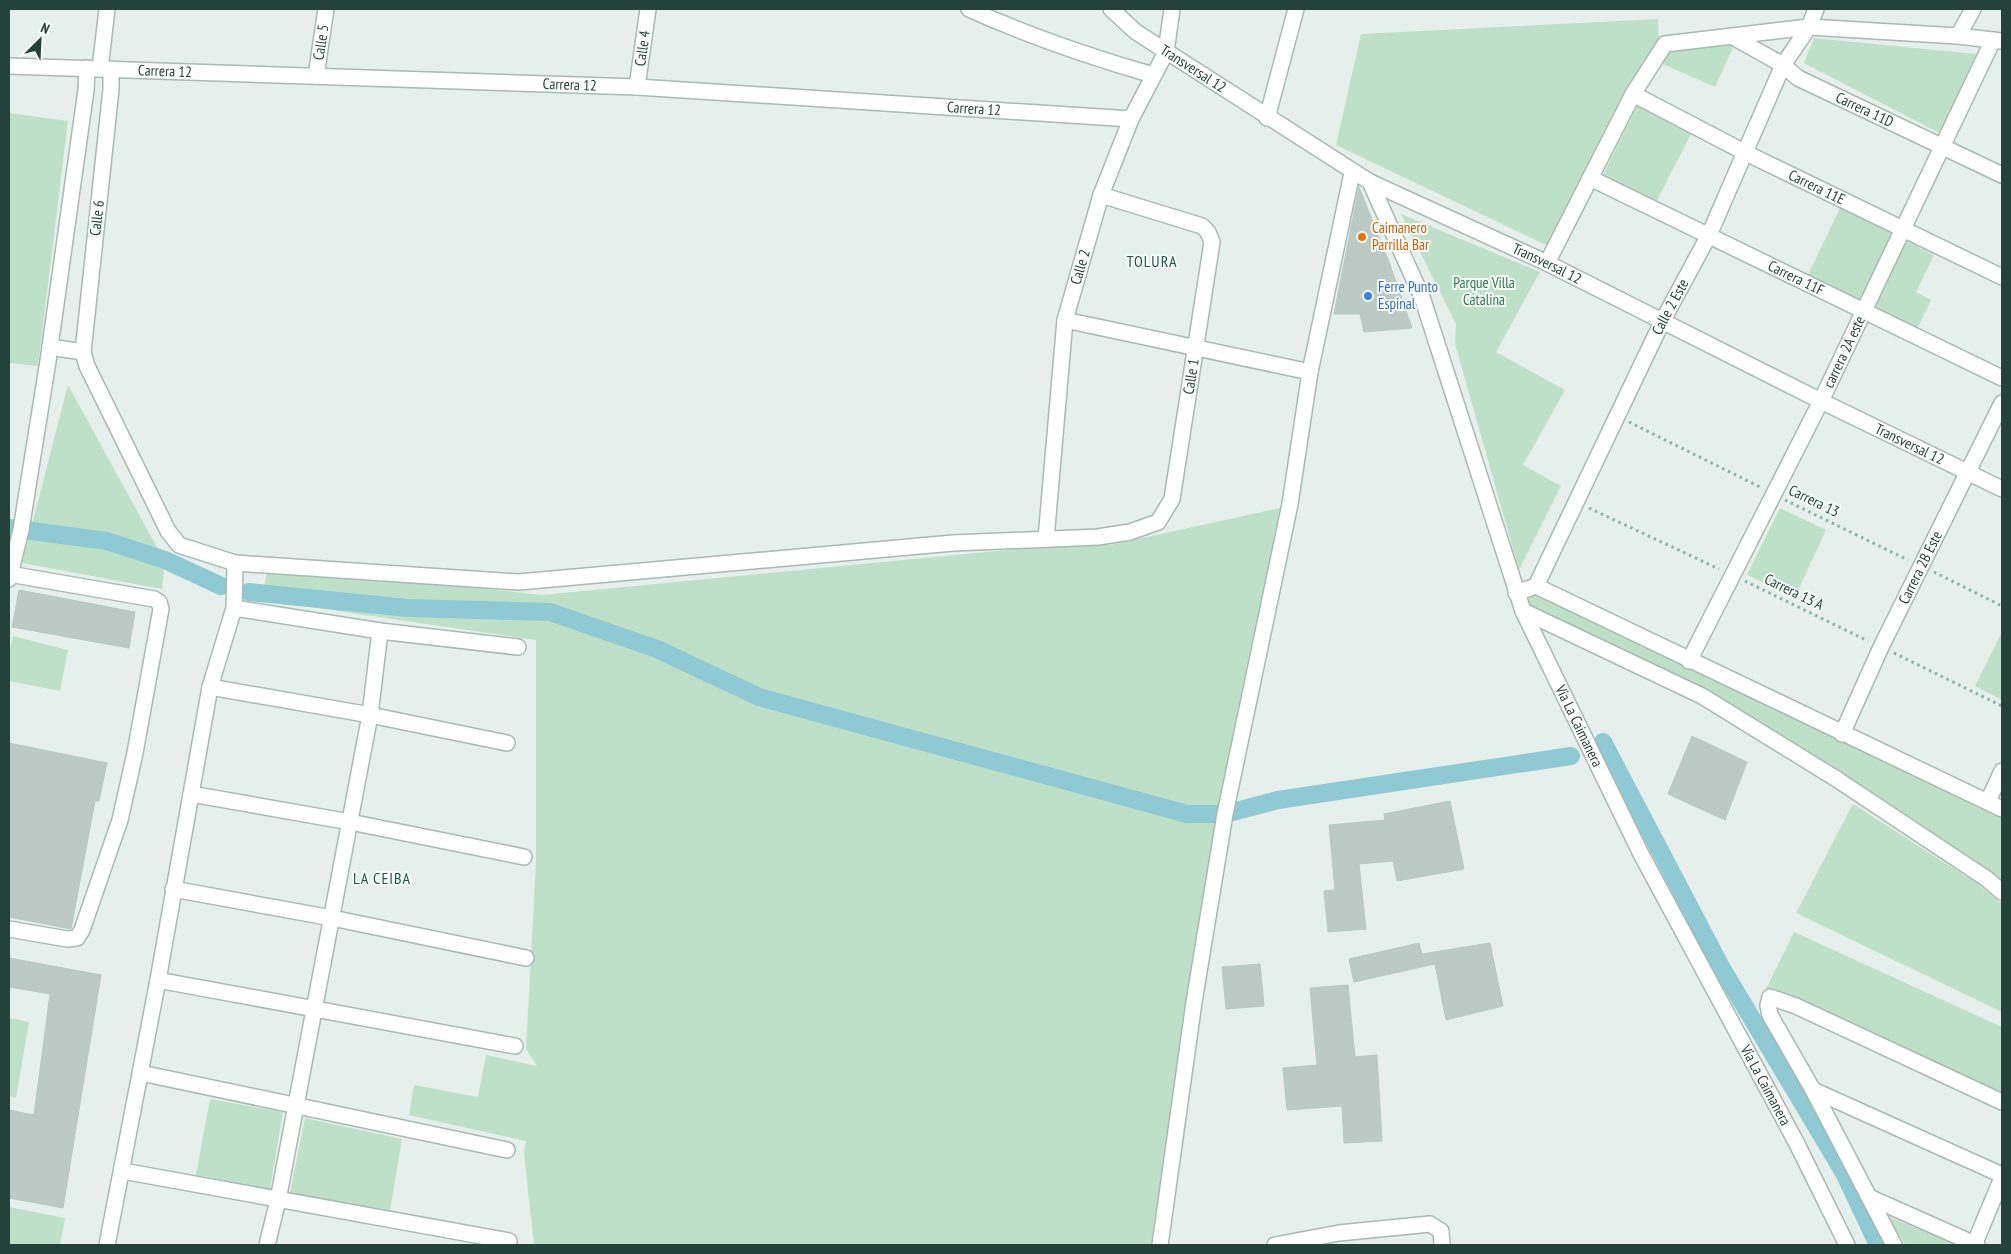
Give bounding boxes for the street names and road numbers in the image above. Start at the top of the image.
street label: Calle 5 [308,23,333,61]
street label: Calle 4 [630,29,654,67]
street label: Transversal 12 [1157,40,1230,96]
street label: Carrera 12 [138,60,192,81]
street label: Carrera 12 [542,74,597,95]
street label: Carrera 11D [1833,87,1897,131]
street label: Carrera 12 [946,97,1002,120]
street label: Carrera 11E [1786,165,1848,209]
street label: Calle 6 [85,199,108,237]
street label: Transversal 12 [1510,239,1585,288]
street label: Calle 2 [1066,247,1094,287]
street label: Carrera 11F [1765,256,1827,299]
street label: Calle 2 Este [1647,275,1693,338]
street label: carrera 2A este [1819,313,1869,391]
street label: Calle 1 [1178,357,1203,396]
street label: Transversal 12 [1872,419,1948,469]
street label: Carrera 13 [1786,480,1843,521]
street label: Carrera 2B Este [1894,528,1946,607]
street label: Carrera 13 A [1761,569,1828,614]
street label: Vía La Caimanera [1551,681,1607,770]
street label: Vía La Caimanera [1736,1041,1795,1129]

